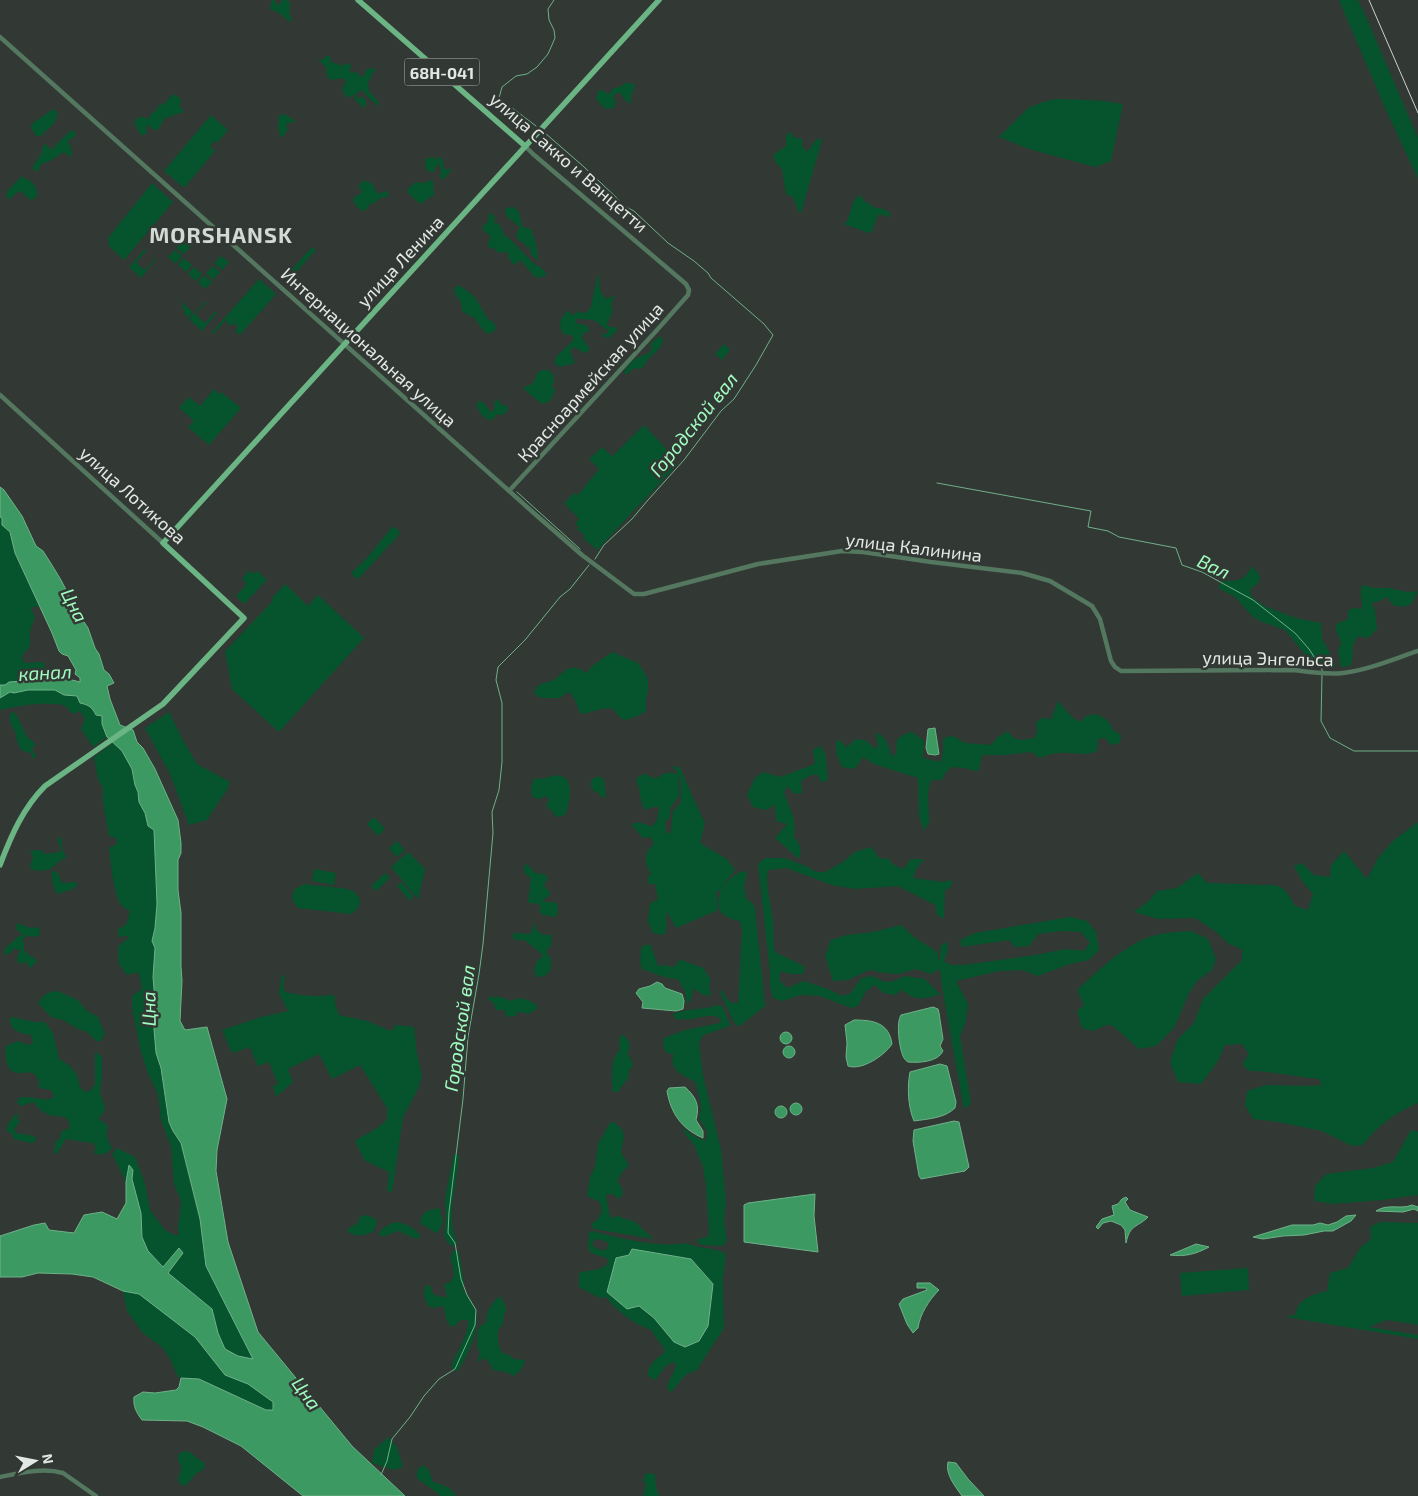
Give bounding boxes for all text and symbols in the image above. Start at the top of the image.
road number: 68Н-041 [404,58,480,86]
street label: улица Сакко и Ванцетти [485,87,653,237]
street label: улица Ленина [352,211,448,311]
district label: MORSHANSK [149,221,293,247]
street label: Интернациональная улица [277,263,461,431]
street label: Красноармейская улица [512,298,668,466]
water label: Городской вал [644,367,742,481]
street label: улица Лотикова [75,442,191,548]
street label: улица Калинина [845,528,983,566]
water label: Вал [1194,549,1234,583]
water label: Цна [57,584,93,626]
street label: улица Энгельса [1202,646,1334,670]
water label: канал [18,659,72,685]
water label: Городской вал [439,963,479,1093]
water label: Цна [136,991,160,1027]
water label: Цна [287,1372,327,1414]
north arrow [10,1436,60,1486]
text: N [39,1452,58,1465]

